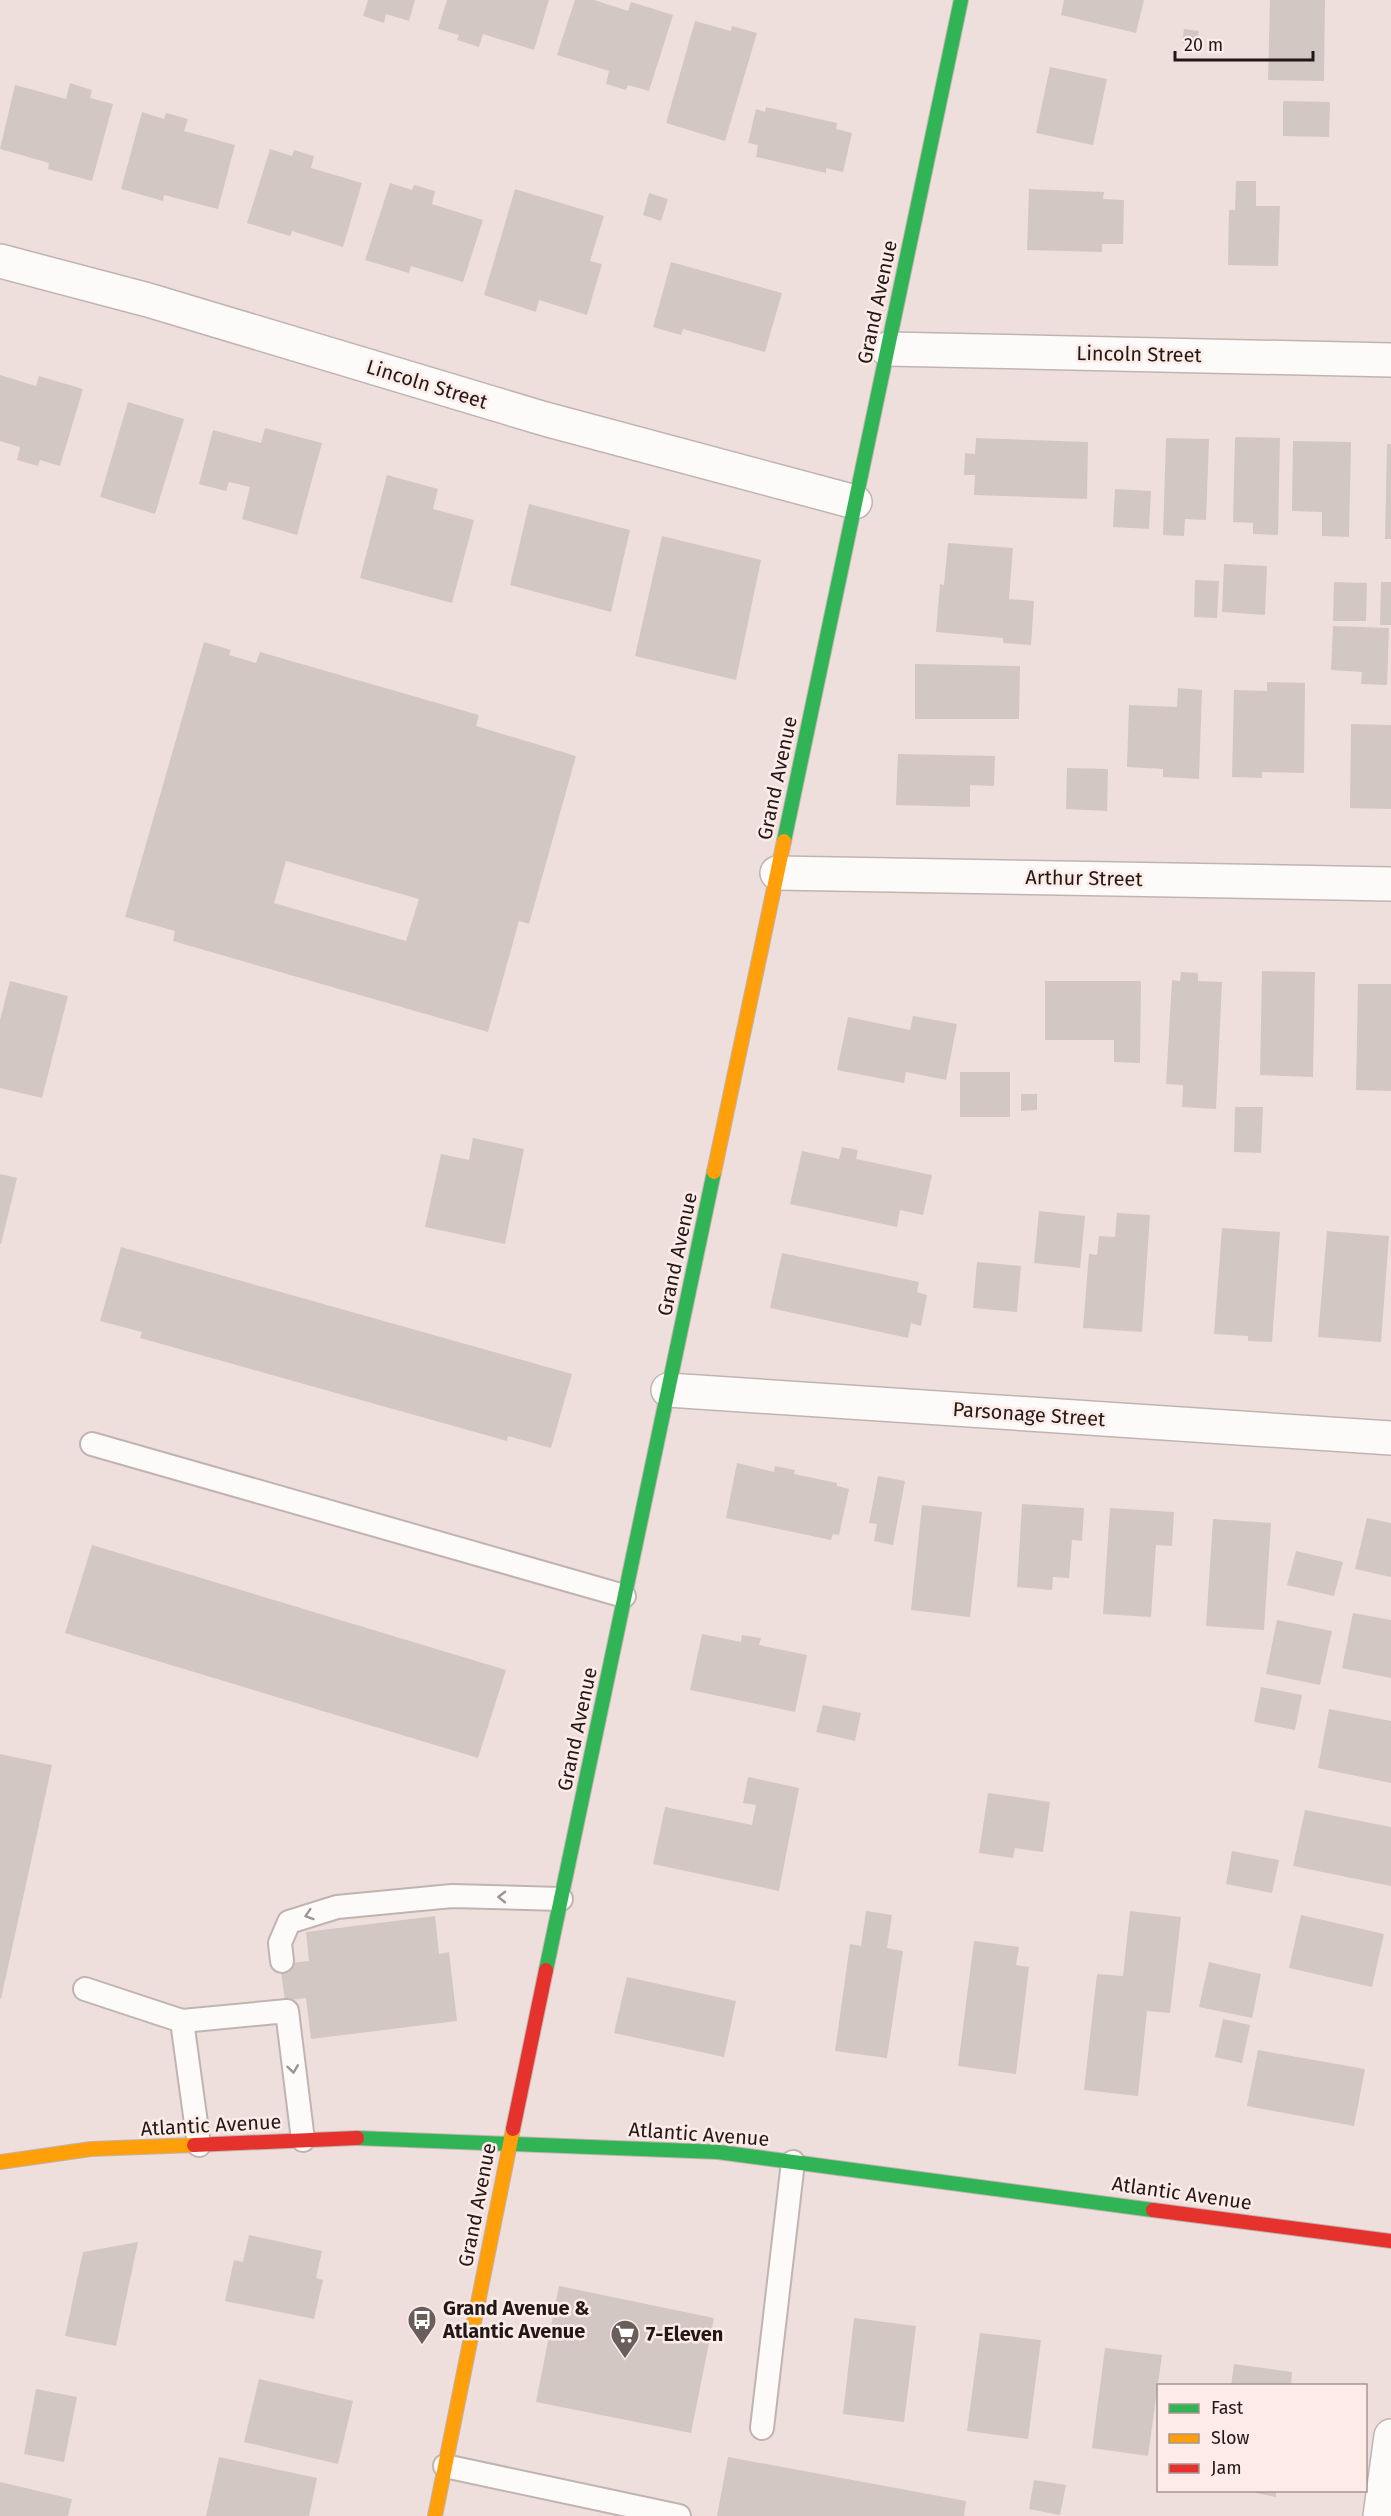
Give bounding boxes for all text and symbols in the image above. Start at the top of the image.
scale bar [1175,24,1313,62]
text: 20 m [1184,34,1223,56]
street label: Grand Avenue [852,238,902,366]
street label: Lincoln Street [1076,341,1203,367]
street label: Lincoln Street [364,354,491,414]
street label: Grand Avenue [752,714,802,842]
street label: Arthur Street [1025,865,1143,891]
street label: Grand Avenue [652,1190,702,1318]
street label: Parsonage Street [952,1397,1107,1431]
street label: Grand Avenue [552,1665,602,1793]
one-way arrow [498,1891,507,1904]
one-way arrow [304,1908,315,1920]
one-way arrow [287,2064,299,2073]
street label: Atlantic Avenue [140,2109,282,2141]
street label: Atlantic Avenue [628,2117,770,2151]
street label: Grand Avenue [453,2141,501,2269]
street label: Atlantic Avenue [1111,2171,1253,2215]
place label: Grand Avenue & Atlantic Avenue [442,2296,589,2343]
bus stop icon: Grand Avenue & Atlantic Avenue [406,2304,438,2346]
supermarket icon: 7-Eleven [609,2318,641,2360]
place label: 7-Eleven [646,2322,723,2346]
legend [1157,2384,1367,2492]
text: Fast [1211,2397,1244,2419]
text: Slow [1211,2427,1250,2449]
text: Jam [1211,2457,1242,2479]

